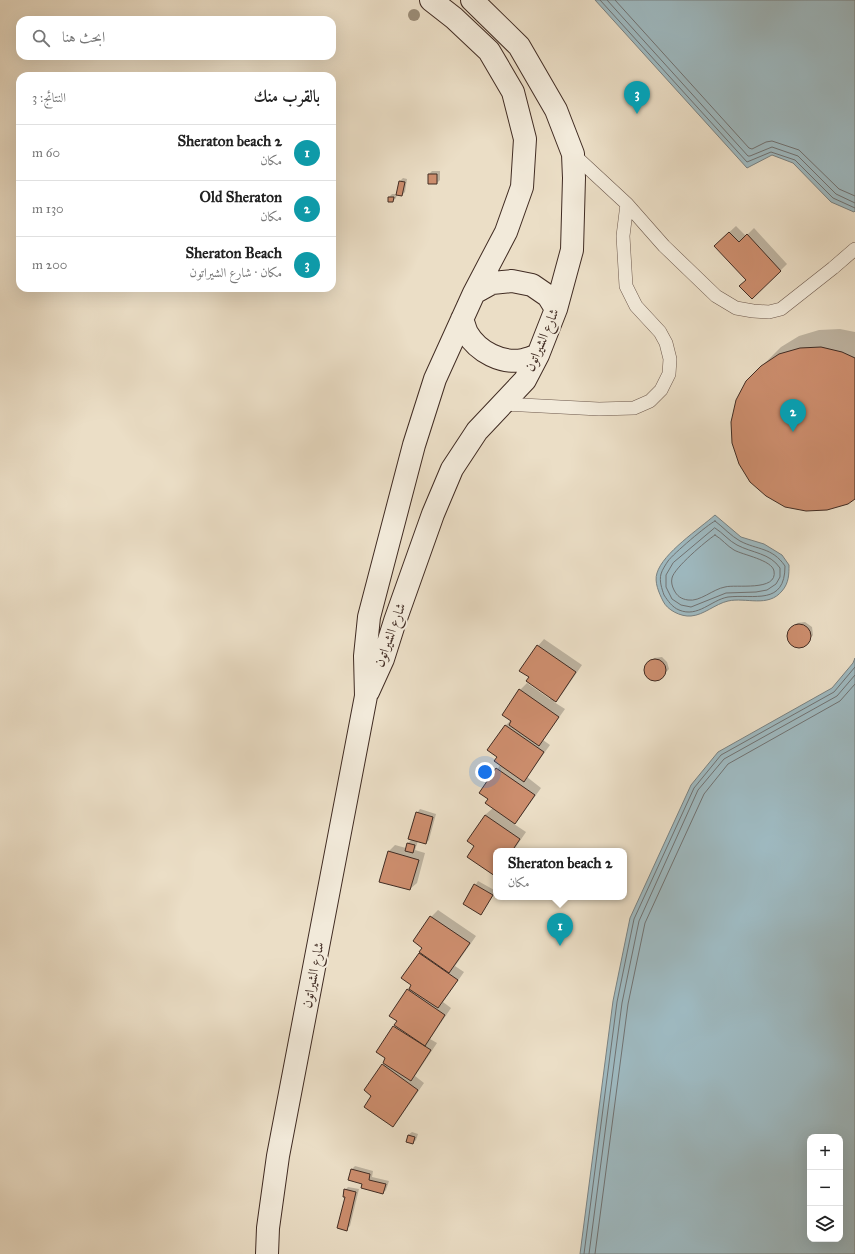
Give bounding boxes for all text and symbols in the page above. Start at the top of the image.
search box [16,16,336,60]
icon: search [30,27,52,49]
text: ابحث هنا [62,28,105,46]
pin: 3 [624,81,650,114]
text: بالقرب منك [254,86,320,107]
text: النتائج: 3 [32,90,66,106]
text: Sheraton beach 2 [177,132,282,150]
text: 60 m [32,145,60,161]
text: 1 [304,145,310,161]
text: مكان [260,153,282,169]
text: Old Sheraton [200,188,282,206]
text: 130 m [32,201,64,217]
text: 2 [304,201,310,217]
text: مكان [260,209,282,225]
text: Sheraton Beach [185,244,282,262]
text: 200 m [32,257,67,273]
text: 3 [304,257,310,273]
text: مكان · شارع الشيراتون [190,265,282,281]
street label: شارع الشيراتون [521,306,566,375]
pin: 2 [780,399,806,432]
street label: شارع الشيراتون [371,601,412,670]
your location [475,762,495,782]
popup [493,848,627,900]
text: Sheraton beach 2 [508,854,612,872]
text: مكان [508,875,530,891]
pin: 1 [547,913,573,946]
street label: شارع الشيراتون [298,940,331,1010]
map controls [807,1134,843,1242]
button: + [807,1134,843,1170]
button: − [807,1170,843,1206]
button: layers [807,1206,843,1242]

